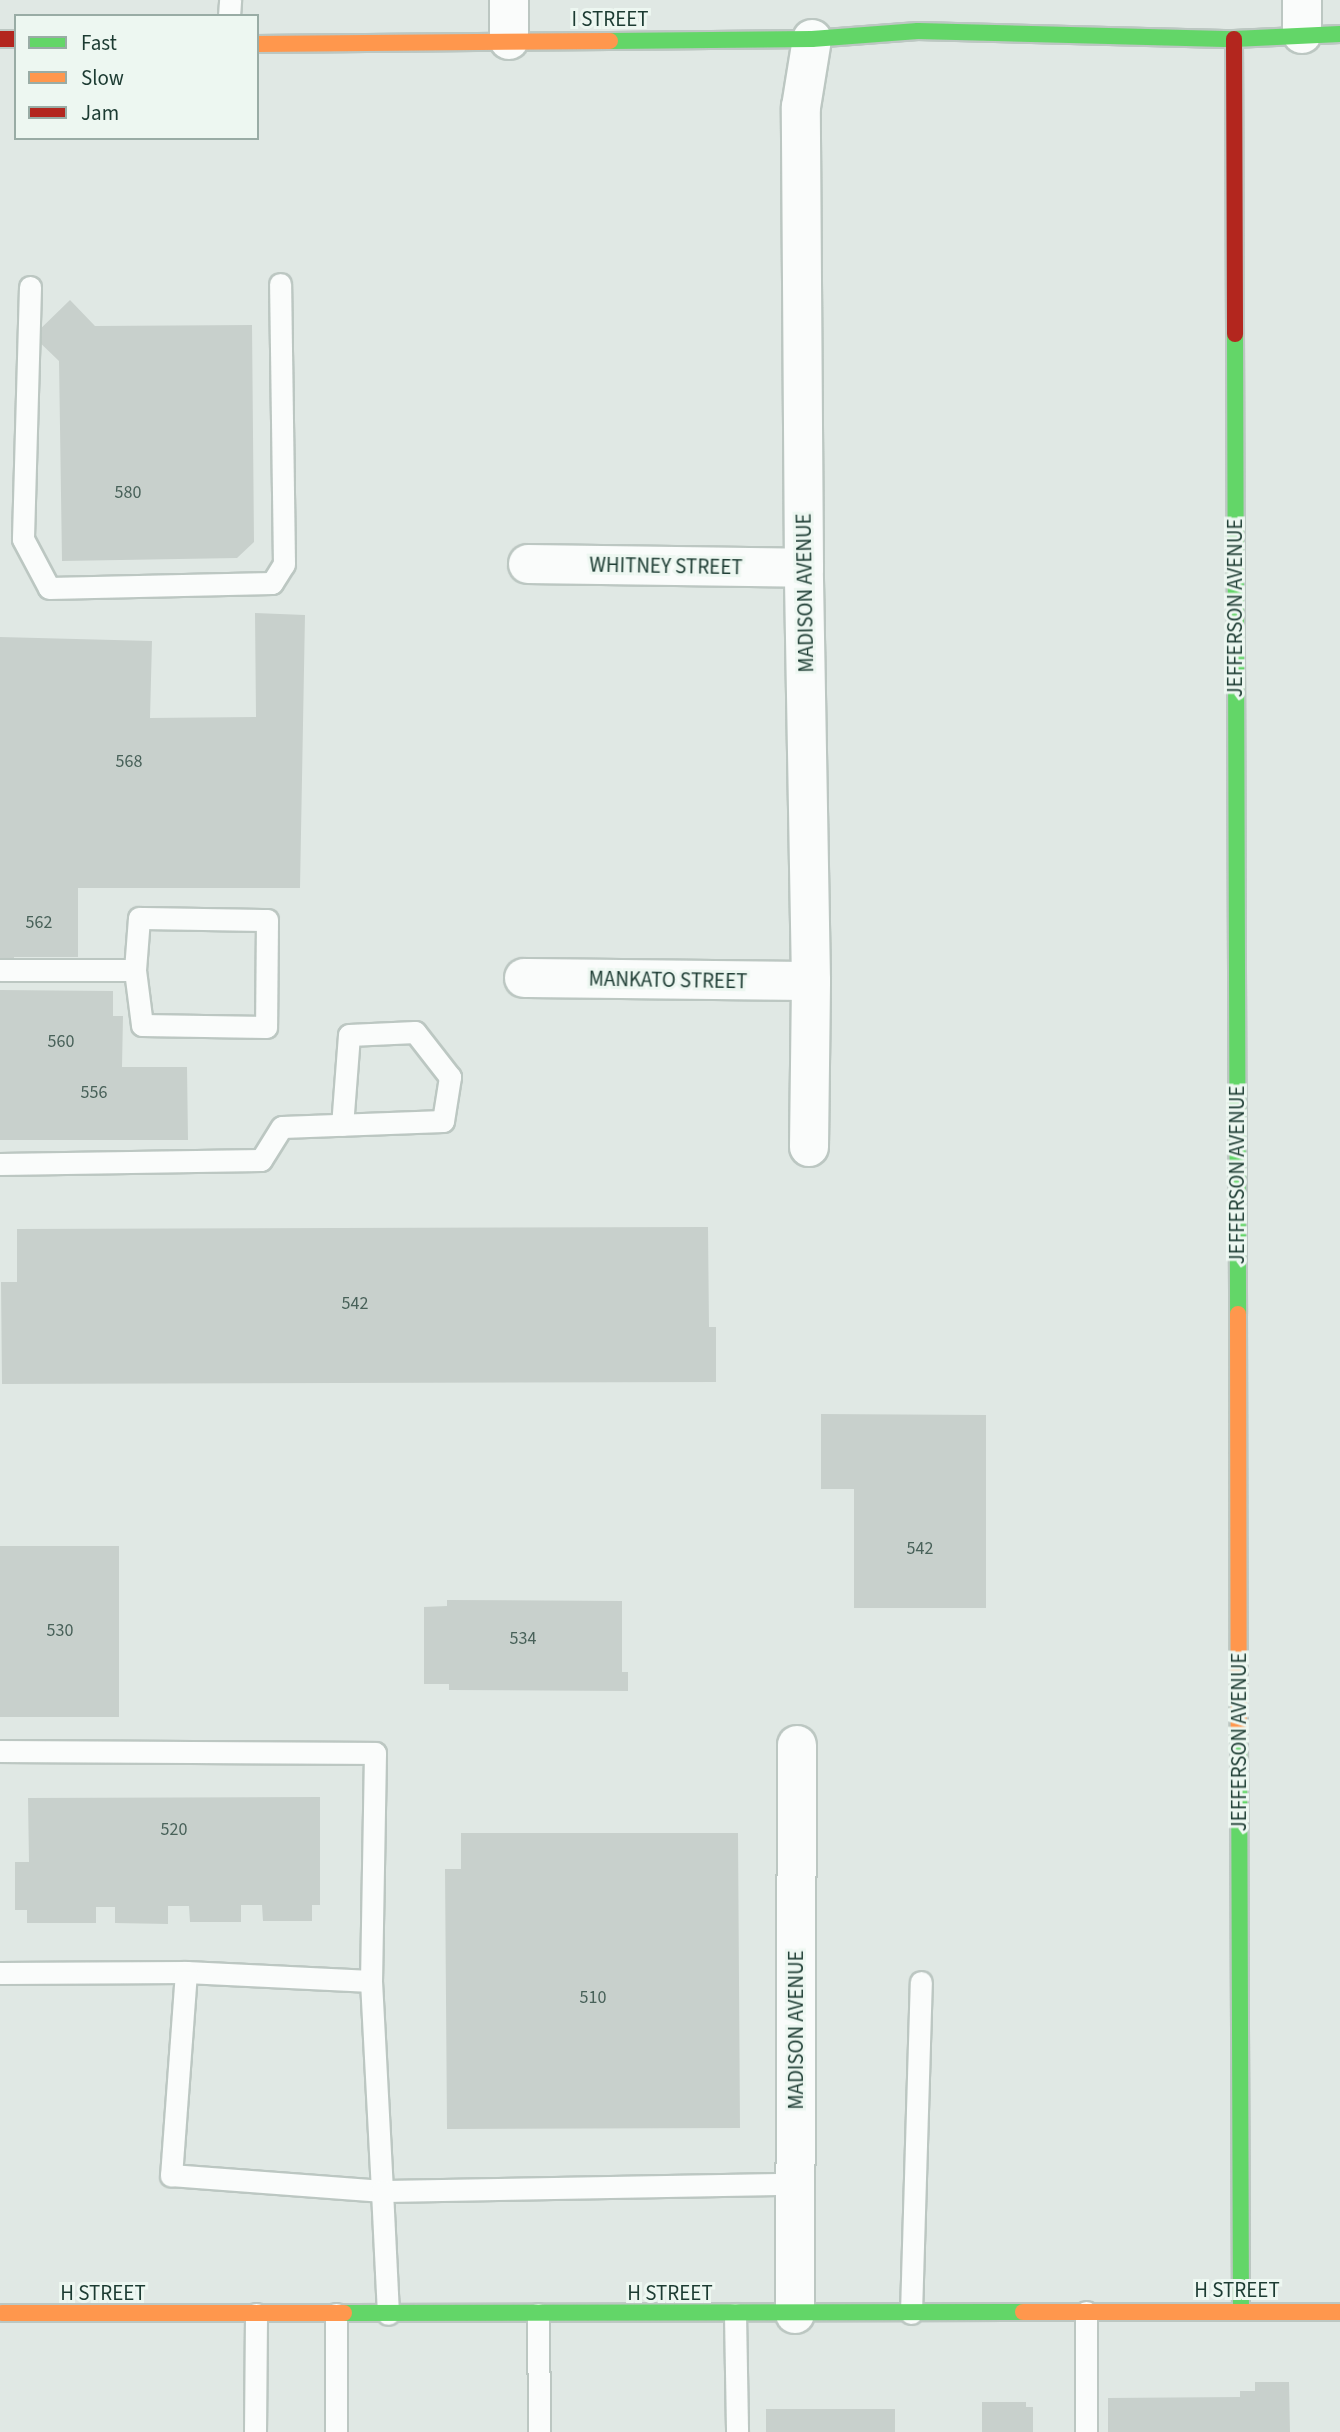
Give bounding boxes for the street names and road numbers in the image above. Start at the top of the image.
street label: I STREET [571,6,649,32]
street label: MADISON AVENUE [791,513,819,673]
street label: JEFFERSON AVENUE [1222,519,1248,697]
street label: WHITNEY STREET [589,552,743,580]
street label: MANKATO STREET [588,966,748,994]
street label: JEFFERSON AVENUE [1224,1086,1250,1264]
street label: JEFFERSON AVENUE [1226,1653,1252,1831]
street label: MADISON AVENUE [783,1950,809,2110]
street label: H STREET [1194,2277,1280,2303]
street label: H STREET [60,2280,146,2306]
street label: H STREET [627,2280,713,2306]

